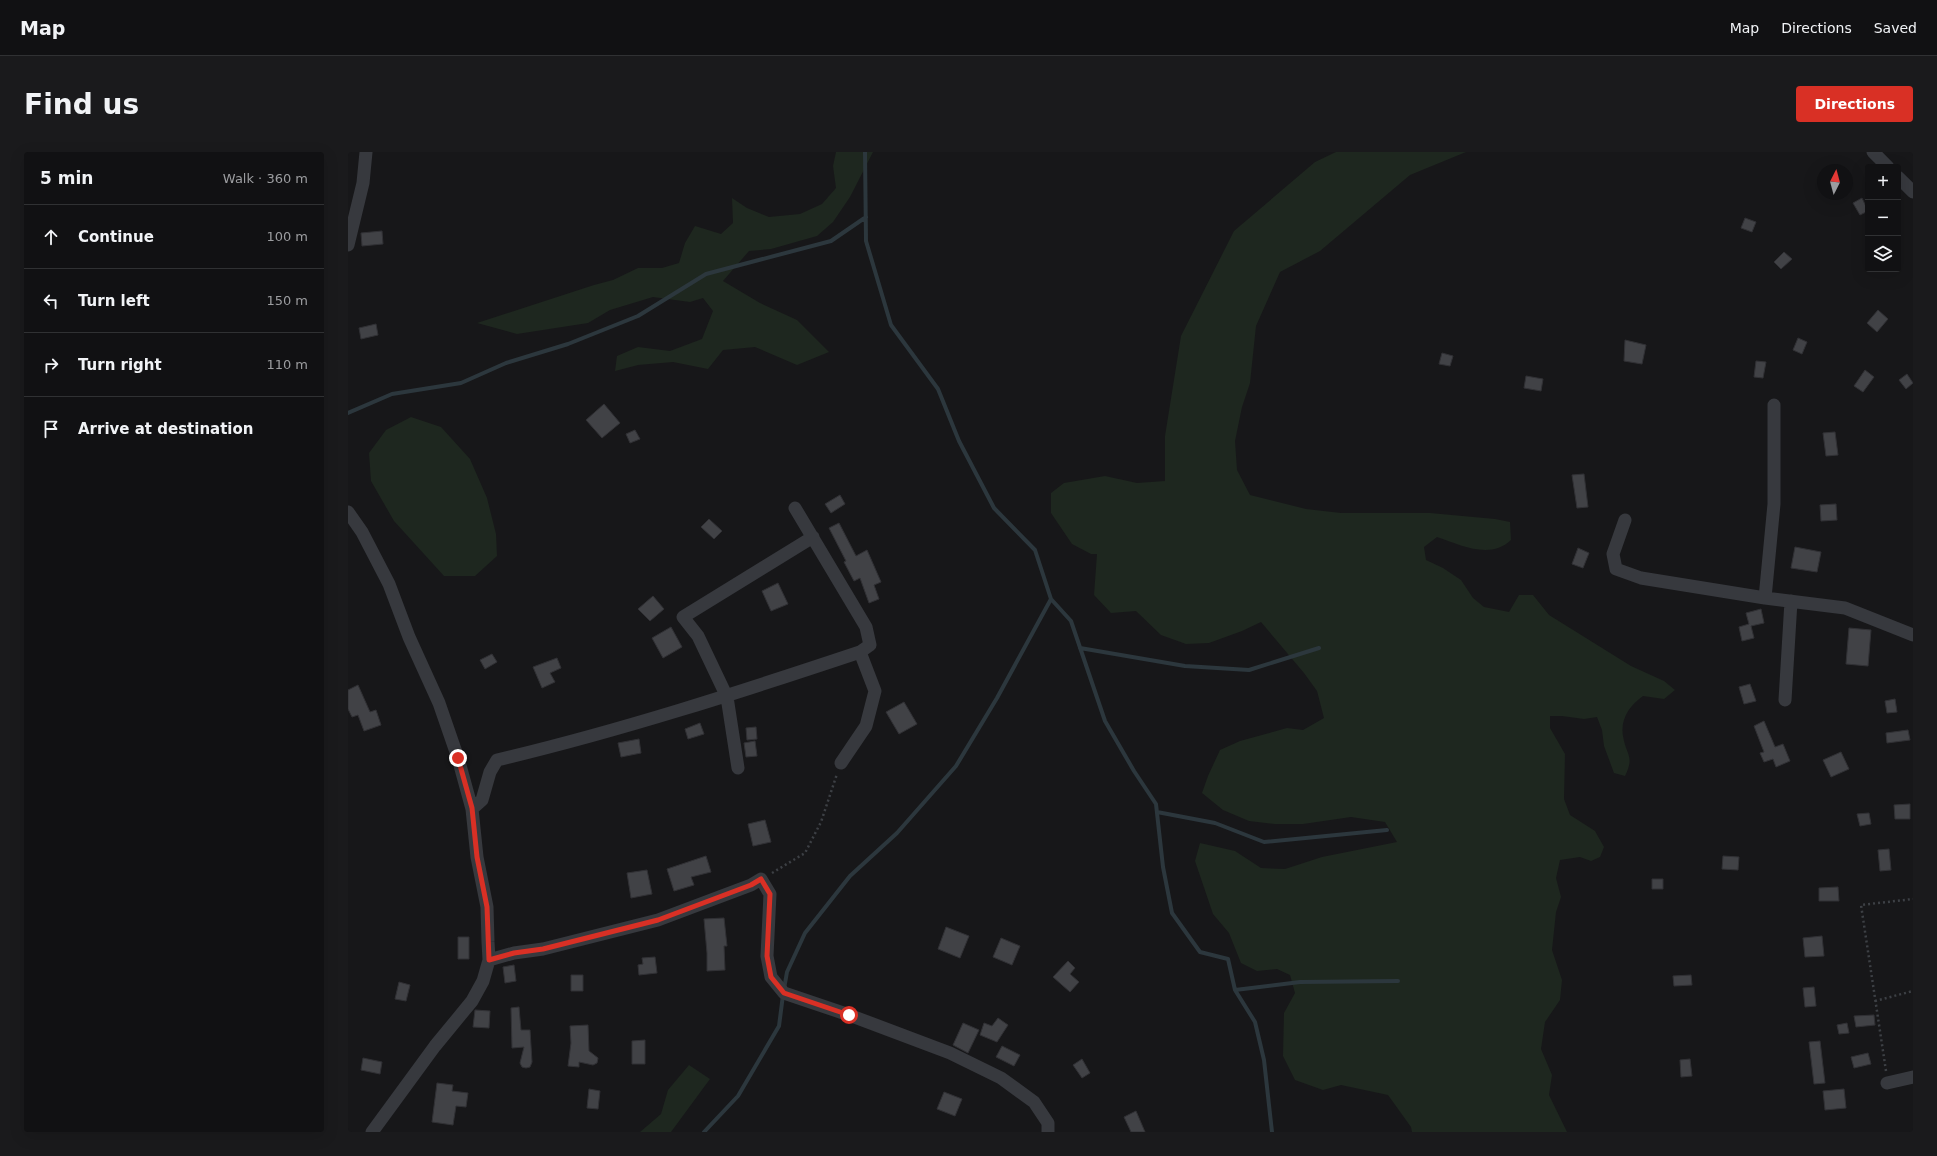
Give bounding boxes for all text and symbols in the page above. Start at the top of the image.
text: Map [20,17,65,39]
text: Map [1730,20,1759,36]
text: Directions [1781,20,1852,36]
text: Saved [1874,20,1917,36]
button: Directions [1796,86,1913,122]
text: Find us [24,88,139,121]
north arrow [1817,164,1853,200]
map controls [1865,164,1901,272]
button: + [1865,164,1901,200]
text: 5 min [40,168,93,188]
text: Walk · 360 m [223,171,308,186]
button: − [1865,200,1901,236]
icon: ahead [40,226,62,248]
text: Continue [78,228,154,246]
text: 100 m [266,229,308,244]
button: layers [1865,236,1901,272]
icon: left [40,290,62,312]
text: Turn left [78,292,150,310]
text: 150 m [266,293,308,308]
icon: right [40,354,62,376]
text: Turn right [78,356,162,374]
text: 110 m [266,357,308,372]
icon: arrive [40,418,62,440]
text: Arrive at destination [78,420,253,438]
route end [449,749,467,767]
route start [840,1006,858,1024]

